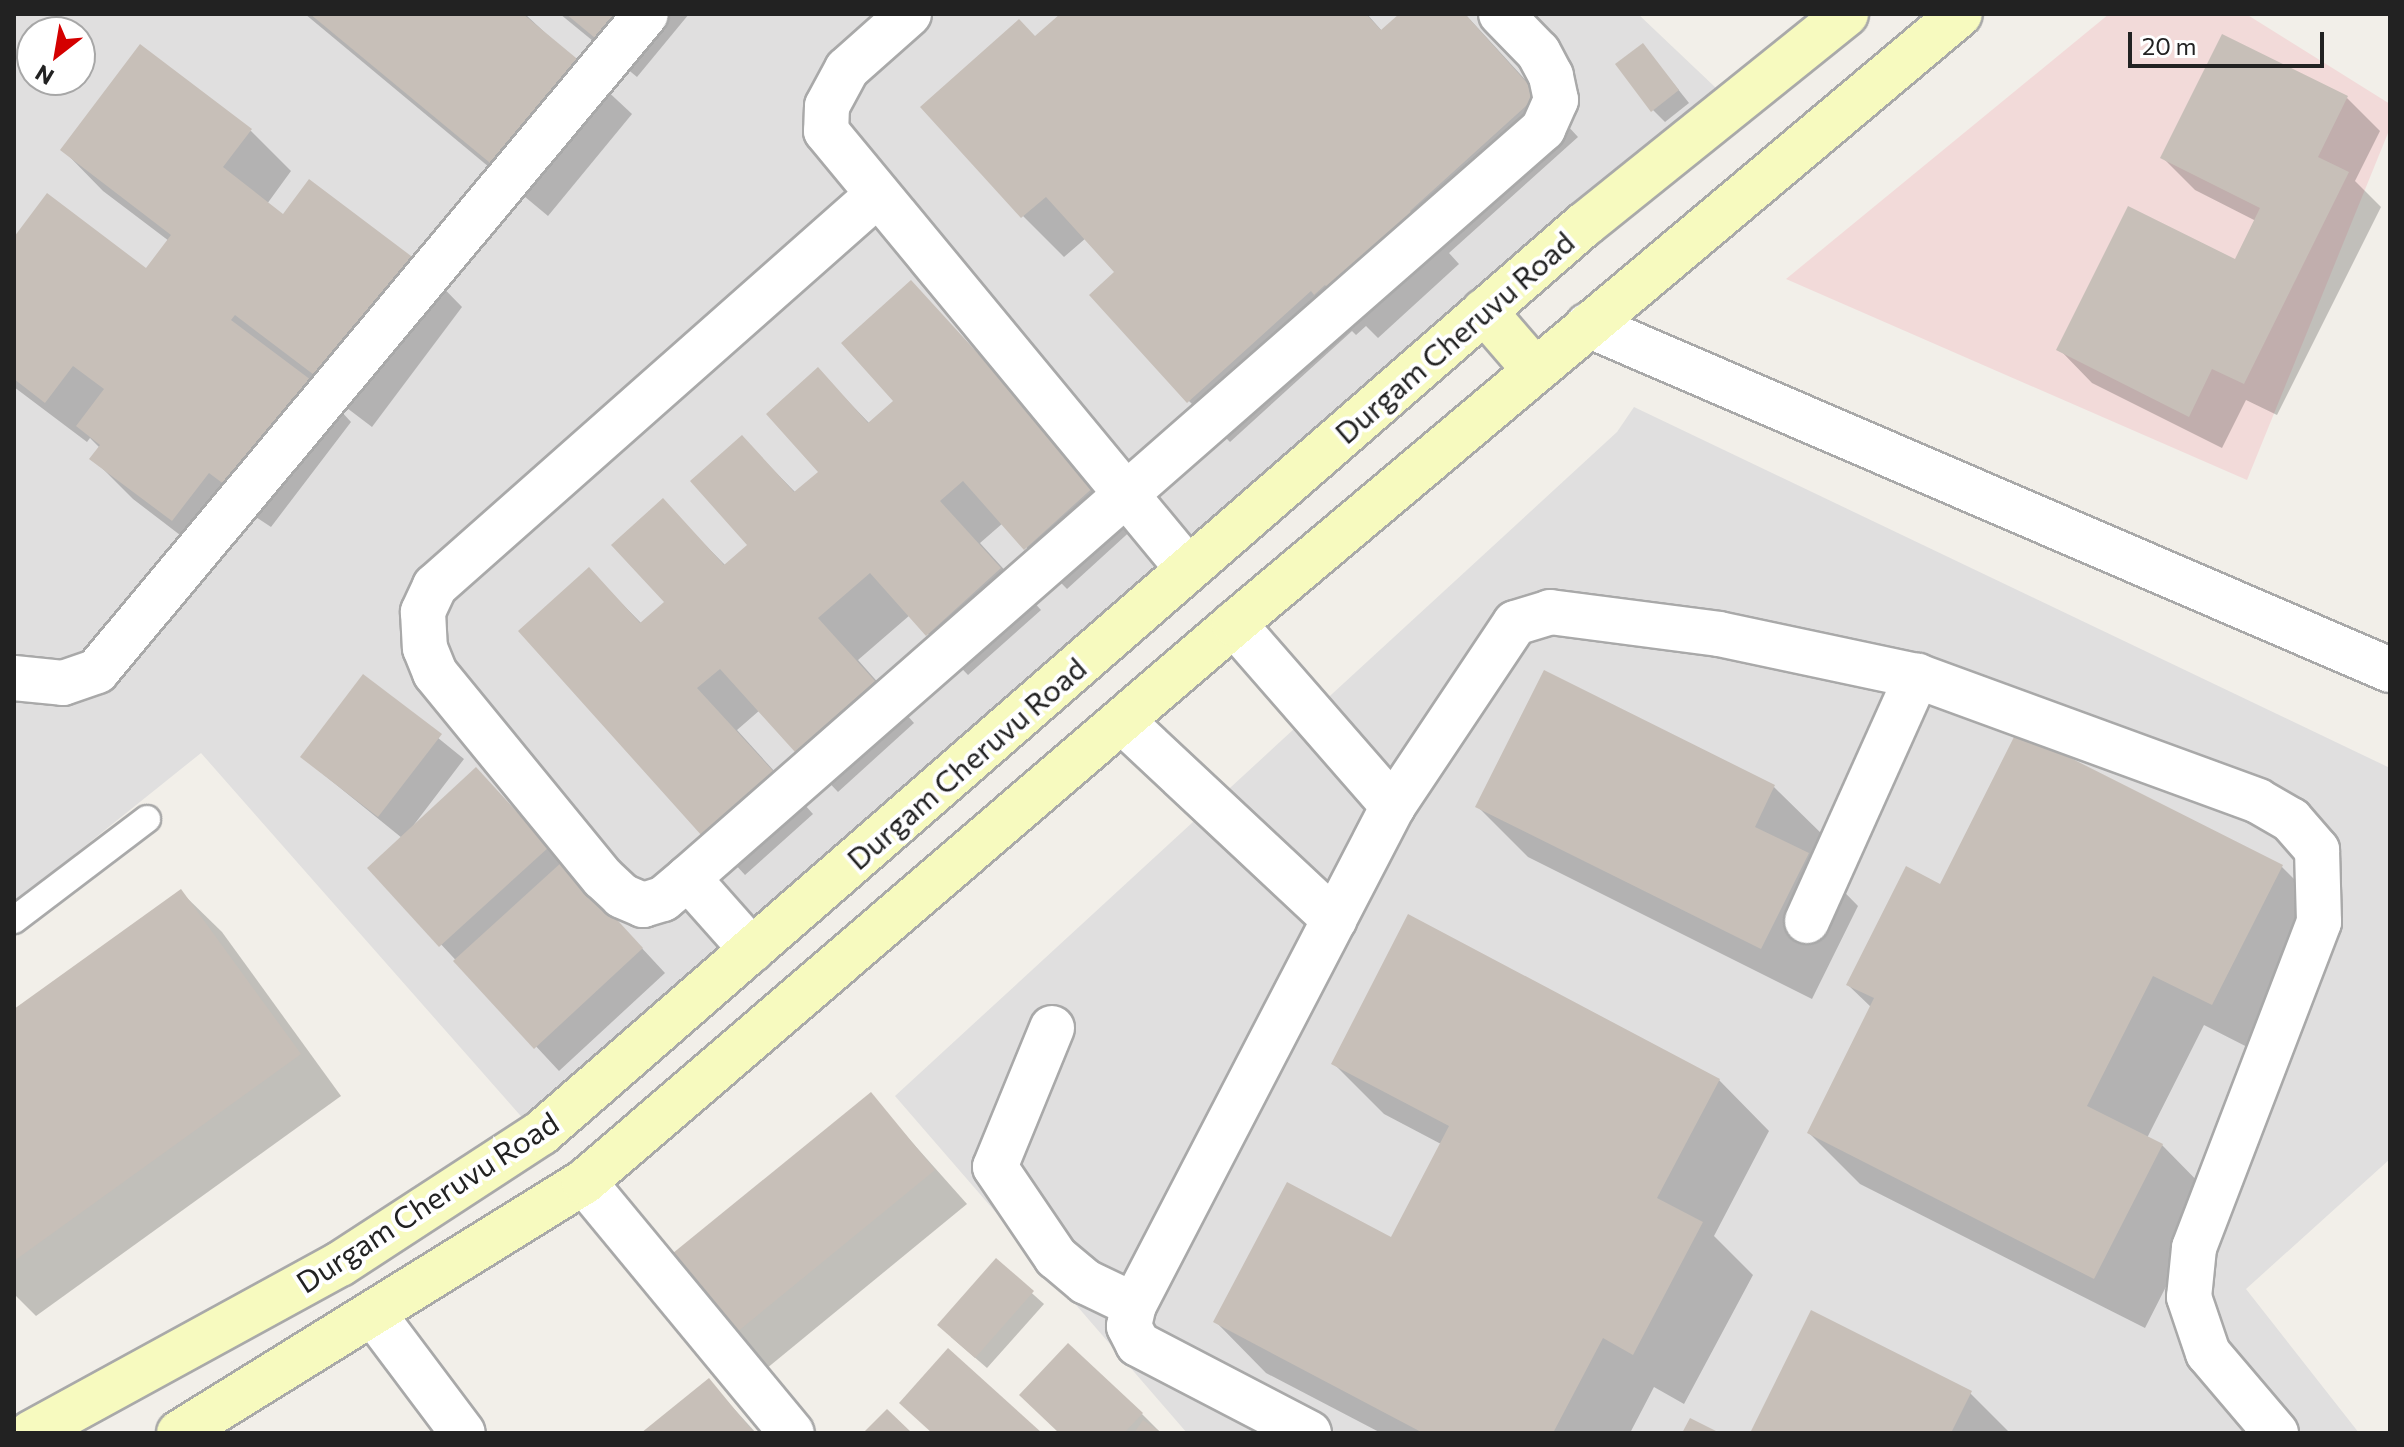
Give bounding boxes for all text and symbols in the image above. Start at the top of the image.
north arrow [16,16,96,96]
scale bar [2132,16,2328,66]
text: 20 m [2142,31,2196,60]
text: N [30,59,58,91]
street label: Durgam Cheruvu Road [1327,223,1581,451]
street label: Durgam Cheruvu Road [839,649,1093,877]
street label: Durgam Cheruvu Road [289,1104,565,1300]

